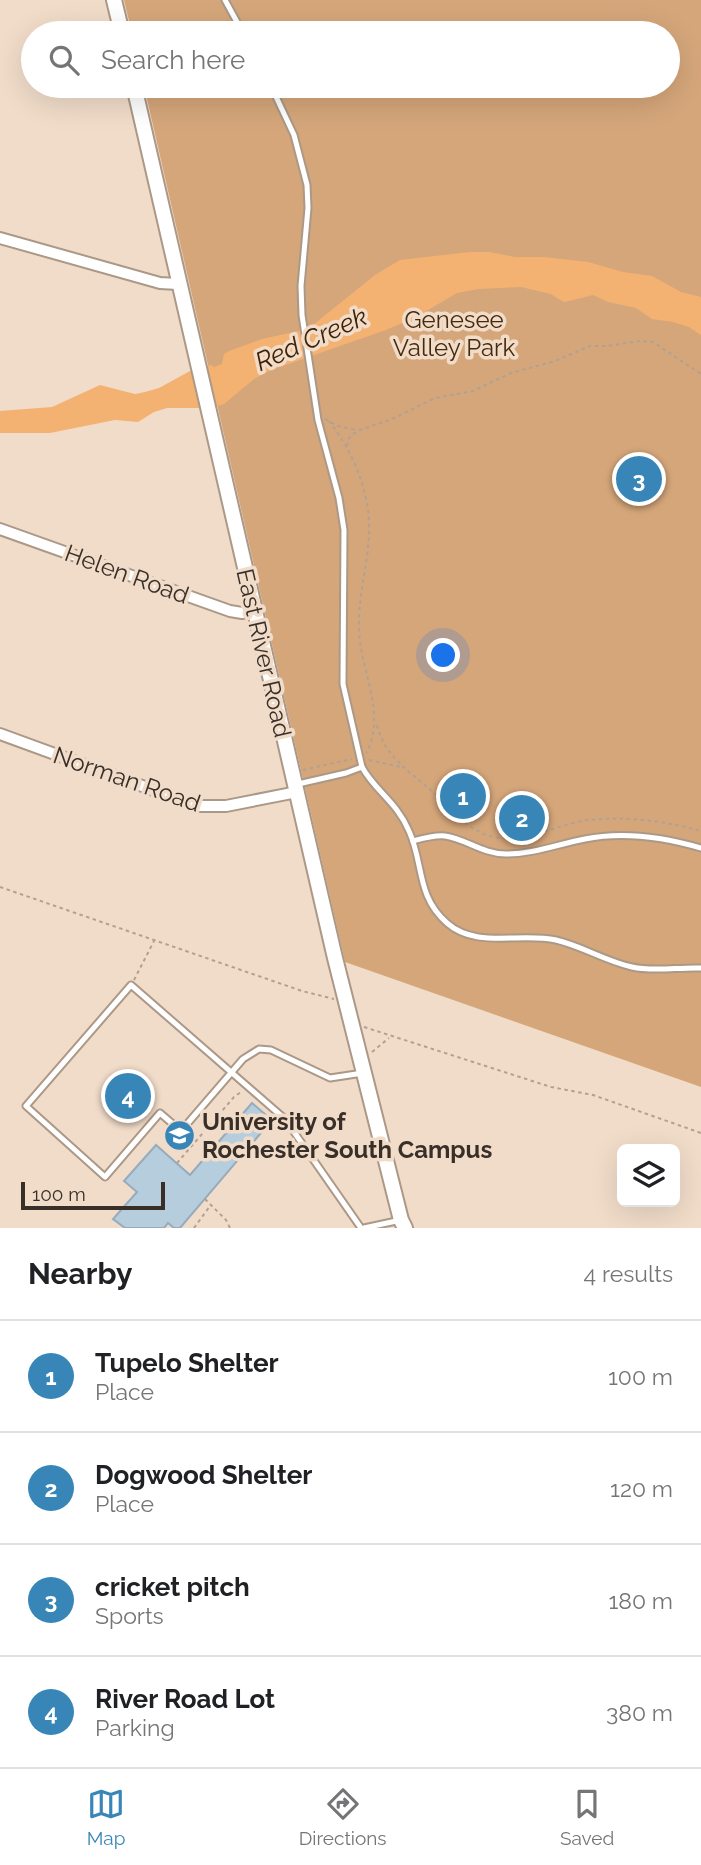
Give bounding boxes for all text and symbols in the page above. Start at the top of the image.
search box [21,21,680,98]
icon: search [45,41,83,79]
text: Search here [101,45,245,75]
water label: Red Creek [250,301,372,377]
park label: Genesee Valley Park [393,305,515,362]
pin: 3 [616,453,662,505]
street label: Helen Road [61,538,193,610]
street label: East River Road [231,566,297,740]
your location [426,638,460,672]
street label: Norman Road [50,740,204,818]
pin: 1 [440,770,486,822]
pin: 2 [499,792,545,844]
pin: 4 [105,1070,151,1122]
place label: University of Rochester South Campus [202,1107,492,1164]
school or university icon: University of Rochester South Campus [162,1118,196,1152]
map controls [617,1144,680,1207]
button: layers [617,1144,680,1207]
scale bar [21,1179,164,1211]
text: 100 m [32,1183,86,1205]
text: Nearby [28,1256,132,1291]
text: 4 results [584,1260,673,1287]
text: Tupelo Shelter [95,1348,279,1378]
text: 1 [45,1363,57,1390]
text: 100 m [608,1363,673,1390]
text: Place [95,1378,154,1405]
text: Dogwood Shelter [95,1460,312,1490]
text: 2 [45,1475,57,1502]
text: 120 m [610,1475,673,1502]
text: Place [95,1490,154,1517]
text: cricket pitch [95,1572,250,1602]
text: 3 [45,1587,57,1614]
text: 180 m [608,1587,673,1614]
text: Sports [95,1602,164,1629]
text: River Road Lot [95,1684,275,1714]
text: 4 [44,1699,58,1726]
text: 380 m [606,1699,673,1726]
text: Parking [95,1714,175,1741]
tab: Map [87,1785,125,1849]
tab: Directions [299,1785,387,1849]
tab: Saved [560,1785,614,1849]

